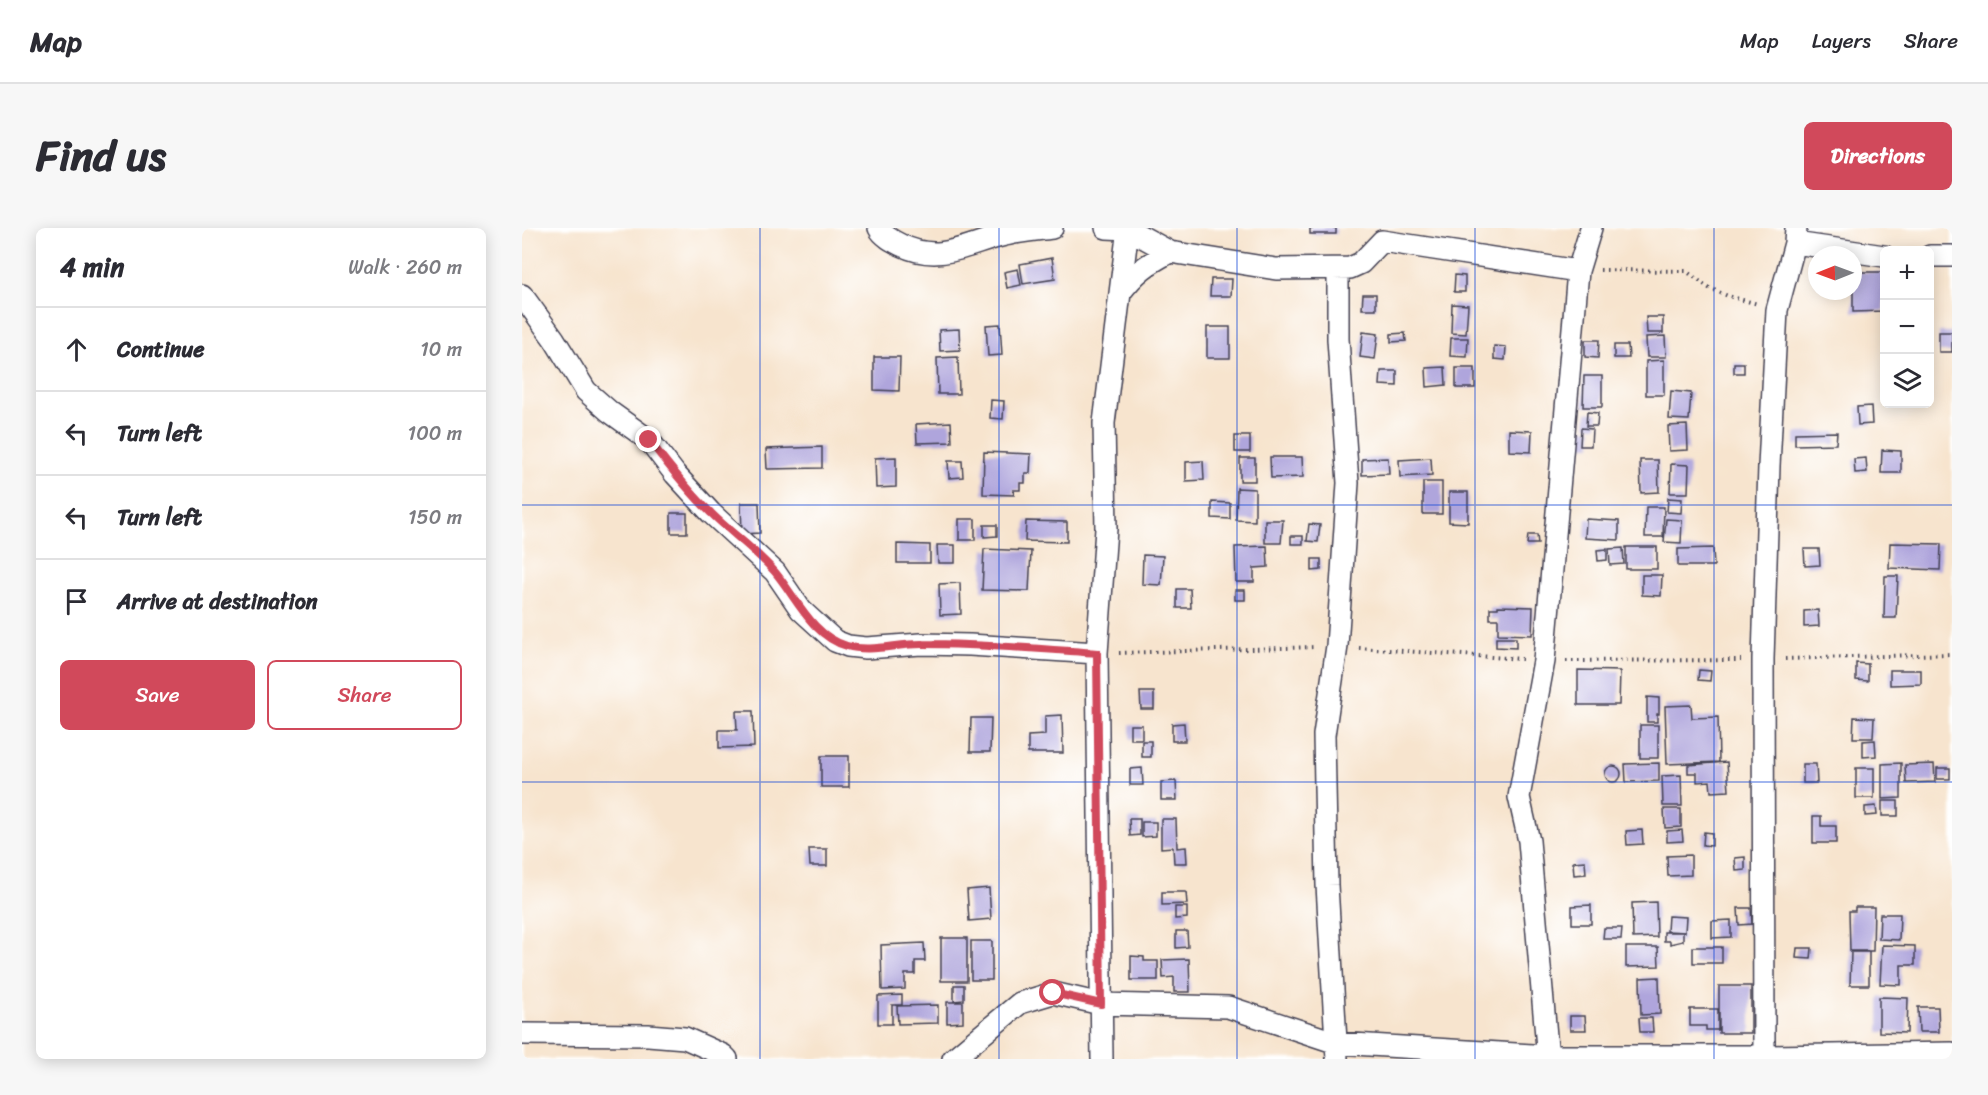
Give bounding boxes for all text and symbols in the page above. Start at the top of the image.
text: Map [30,17,82,66]
text: Map [1740,22,1779,60]
text: Layers [1812,22,1871,60]
text: Share [1904,22,1958,60]
text: Find us [36,119,166,193]
button: Directions [1804,122,1952,190]
text: 4 min [60,244,124,290]
north arrow [1808,246,1862,300]
map controls [1880,246,1934,408]
button: + [1880,246,1934,300]
text: Walk · 260 m [348,250,462,285]
button: − [1880,300,1934,354]
text: Continue [117,330,205,369]
text: 10 m [420,332,462,367]
icon: ahead [60,333,93,366]
button: layers [1880,354,1934,408]
text: Turn left [117,414,202,453]
text: 100 m [408,416,462,451]
icon: left [60,417,93,450]
route end [635,426,661,452]
text: Turn left [117,498,202,537]
text: 150 m [408,500,462,535]
icon: left [60,501,93,534]
text: Arrive at destination [117,582,318,621]
icon: arrive [60,585,93,618]
button: Save [60,660,255,730]
button: Share [267,660,462,730]
route start [1039,979,1065,1005]

